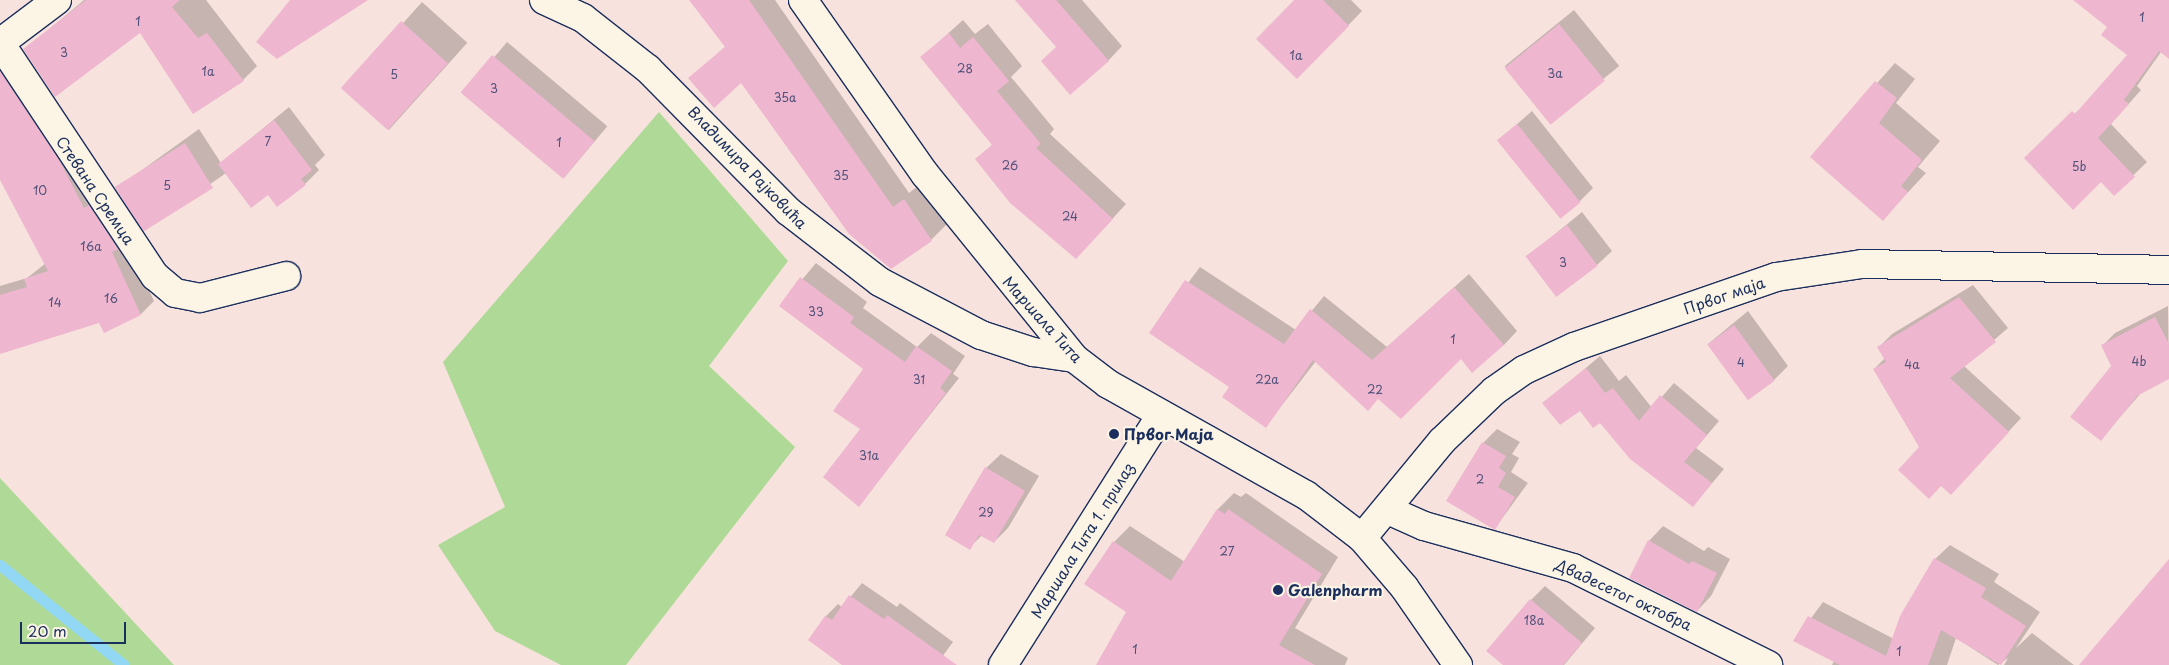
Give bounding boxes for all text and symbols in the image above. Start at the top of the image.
house number: 1 [2139,11,2145,25]
house number: 1 [135,15,141,29]
house number: 3 [60,46,68,60]
house number: 1a [1290,49,1302,63]
house number: 28 [957,62,973,76]
house number: 1a [202,65,214,79]
house number: 3a [1547,67,1563,81]
house number: 5 [390,68,398,82]
house number: 3 [490,82,498,96]
house number: 35a [774,91,796,105]
street label: Владимира Рајковића [685,102,811,232]
street label: Стевана Сремца [53,132,139,248]
house number: 7 [265,135,271,149]
house number: 1 [556,136,562,150]
house number: 26 [1002,159,1018,173]
house number: 5b [2072,160,2086,174]
house number: 35 [833,169,849,183]
house number: 5 [163,179,171,193]
house number: 10 [33,184,47,198]
house number: 24 [1062,210,1078,224]
house number: 16a [80,240,102,254]
house number: 3 [1559,256,1567,270]
street label: Маршала Тита [999,272,1087,366]
street label: Првог маја [1681,273,1767,317]
house number: 16 [104,292,118,306]
house number: 14 [48,296,62,310]
house number: 33 [808,305,824,319]
house number: 1 [1450,333,1456,347]
house number: 4b [2132,355,2146,369]
house number: 4 [1737,356,1745,370]
house number: 4a [1904,358,1920,372]
house number: 31 [913,373,925,387]
house number: 22a [1255,373,1279,387]
house number: 22 [1367,383,1383,397]
place label: Првог Маја [1124,425,1214,443]
marker: Првог Маја [1108,428,1120,440]
house number: 31a [859,449,879,463]
street label: Маршала Тита 1. прилаз [1026,458,1138,622]
house number: 2 [1476,473,1484,487]
house number: 29 [978,506,994,520]
house number: 27 [1220,545,1234,559]
street label: Двадесетог октобра [1553,554,1695,634]
place label: Galenpharm [1288,581,1382,599]
marker: Galenpharm [1272,584,1284,596]
scale bar [22,612,129,644]
house number: 18a [1524,614,1544,628]
text: 20 m [28,619,67,642]
house number: 1 [1132,643,1138,657]
house number: 1 [1896,645,1902,659]

